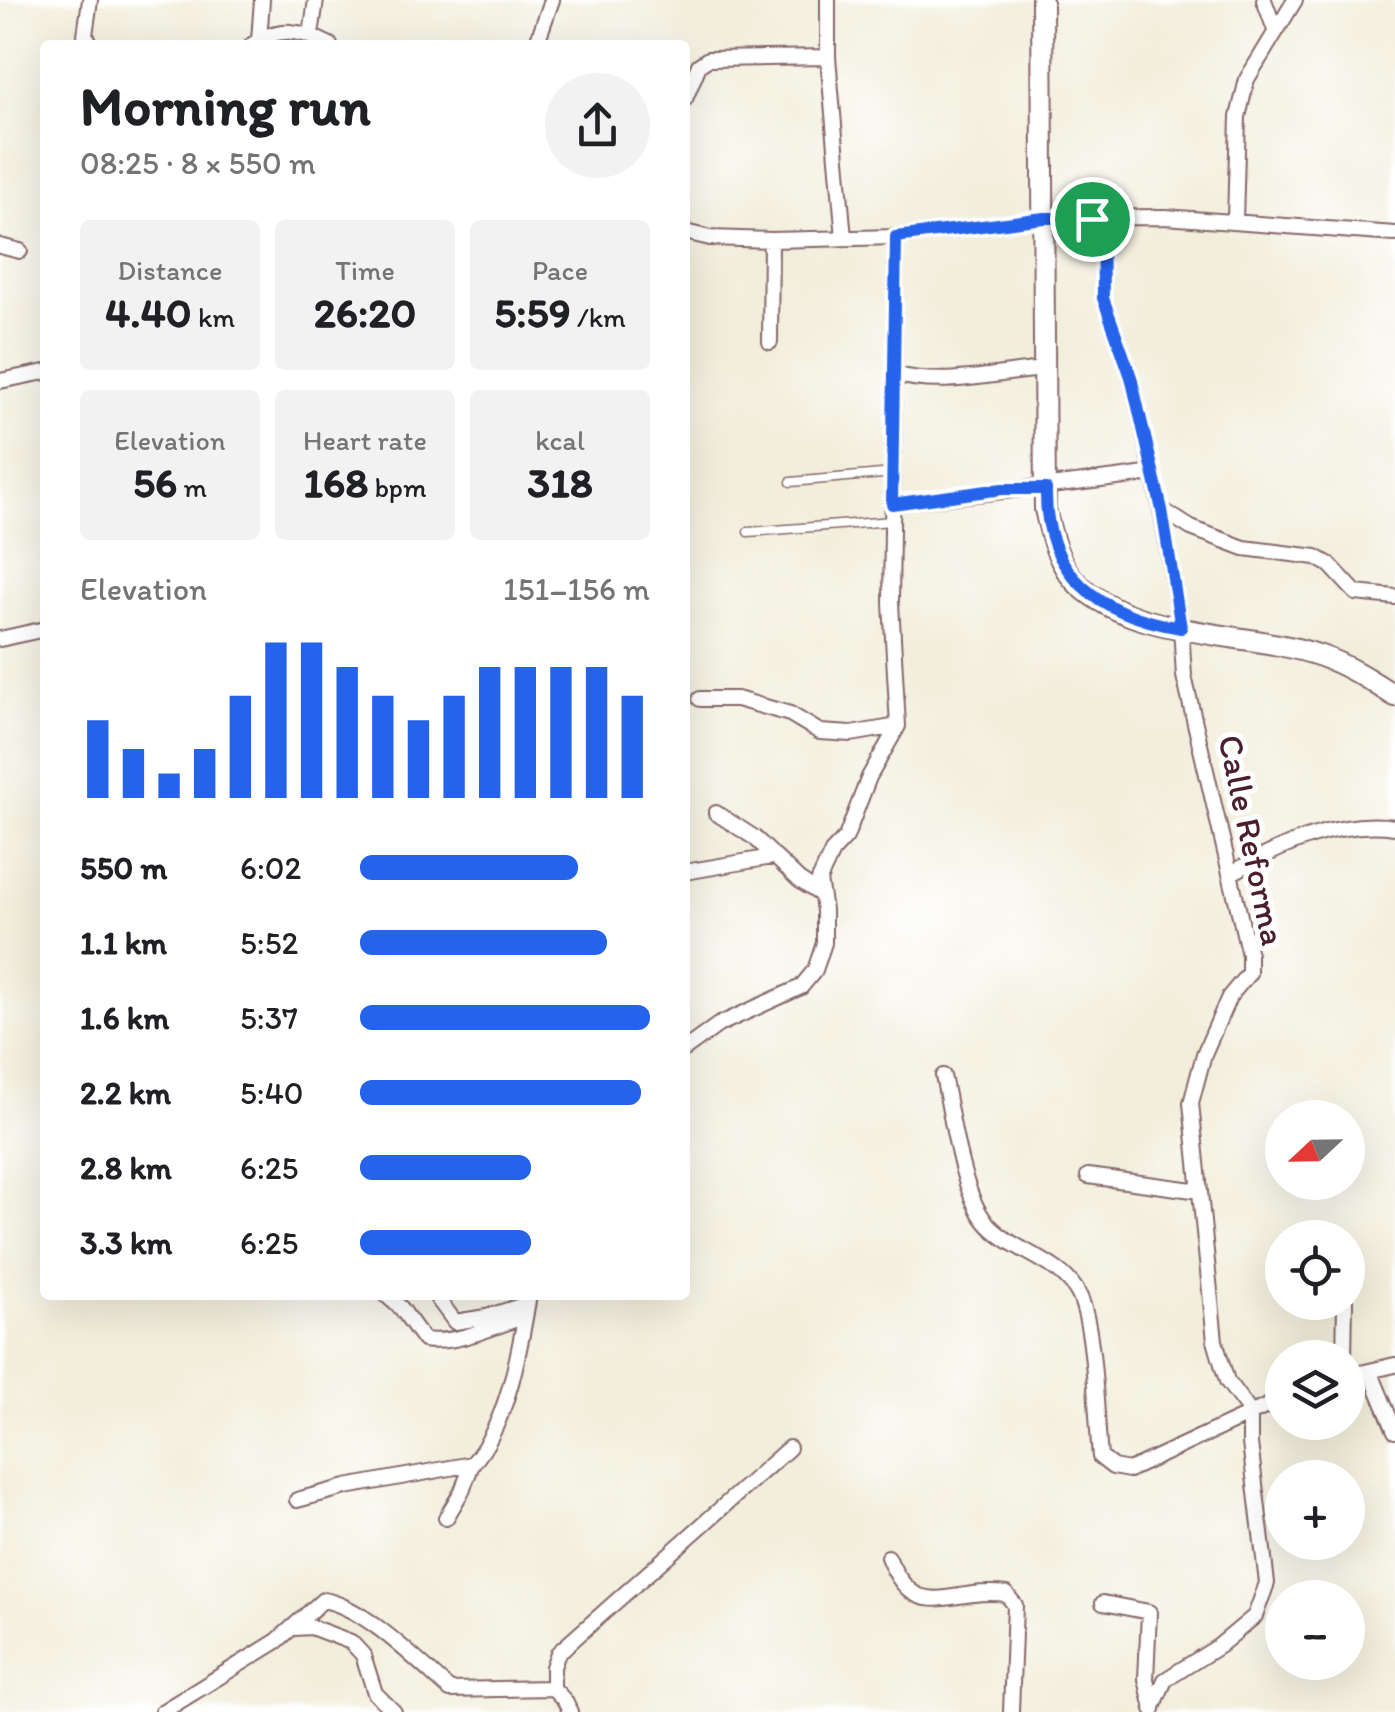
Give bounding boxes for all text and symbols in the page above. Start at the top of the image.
text: Morning run [80,73,371,139]
button: share [545,73,650,178]
text: 08:25 · 8 × 550 m [80,144,316,182]
pin [1050,177,1135,262]
icon: arrive [1065,192,1120,247]
text: Distance [118,253,222,287]
text: Time [335,253,395,287]
text: Pace [532,253,588,287]
text: 4.40 [105,287,192,338]
text: 26:20 [314,287,416,338]
text: 5:59 [494,287,571,338]
text: km [192,300,235,334]
text: /km [571,300,626,334]
text: Elevation [114,423,226,457]
text: Heart rate [303,423,427,457]
text: kcal [535,423,585,457]
text: 56 [133,457,177,508]
text: 168 [304,457,368,508]
text: 318 [527,457,593,508]
text: m [177,470,207,504]
text: bpm [368,470,426,504]
text: Elevation [80,570,207,608]
text: 151–156 m [503,570,650,608]
street label: Calle Reforma [1209,731,1295,949]
text: 550 m [80,849,167,887]
text: 6:02 [240,849,301,887]
text: 1.1 km [80,924,167,962]
text: 5:52 [240,924,298,962]
text: 1.6 km [80,999,169,1037]
text: 5:37 [240,999,298,1037]
text: 2.2 km [80,1074,171,1112]
text: 5:40 [240,1074,304,1112]
north arrow [1265,1100,1365,1200]
map controls [1265,1100,1365,1680]
text: 2.8 km [80,1149,172,1187]
text: 6:25 [240,1149,298,1187]
button: locate [1265,1220,1365,1320]
text: 3.3 km [80,1224,172,1262]
text: 6:25 [240,1224,298,1262]
button: layers [1265,1340,1365,1440]
button: + [1265,1460,1365,1560]
button: − [1265,1580,1365,1680]

